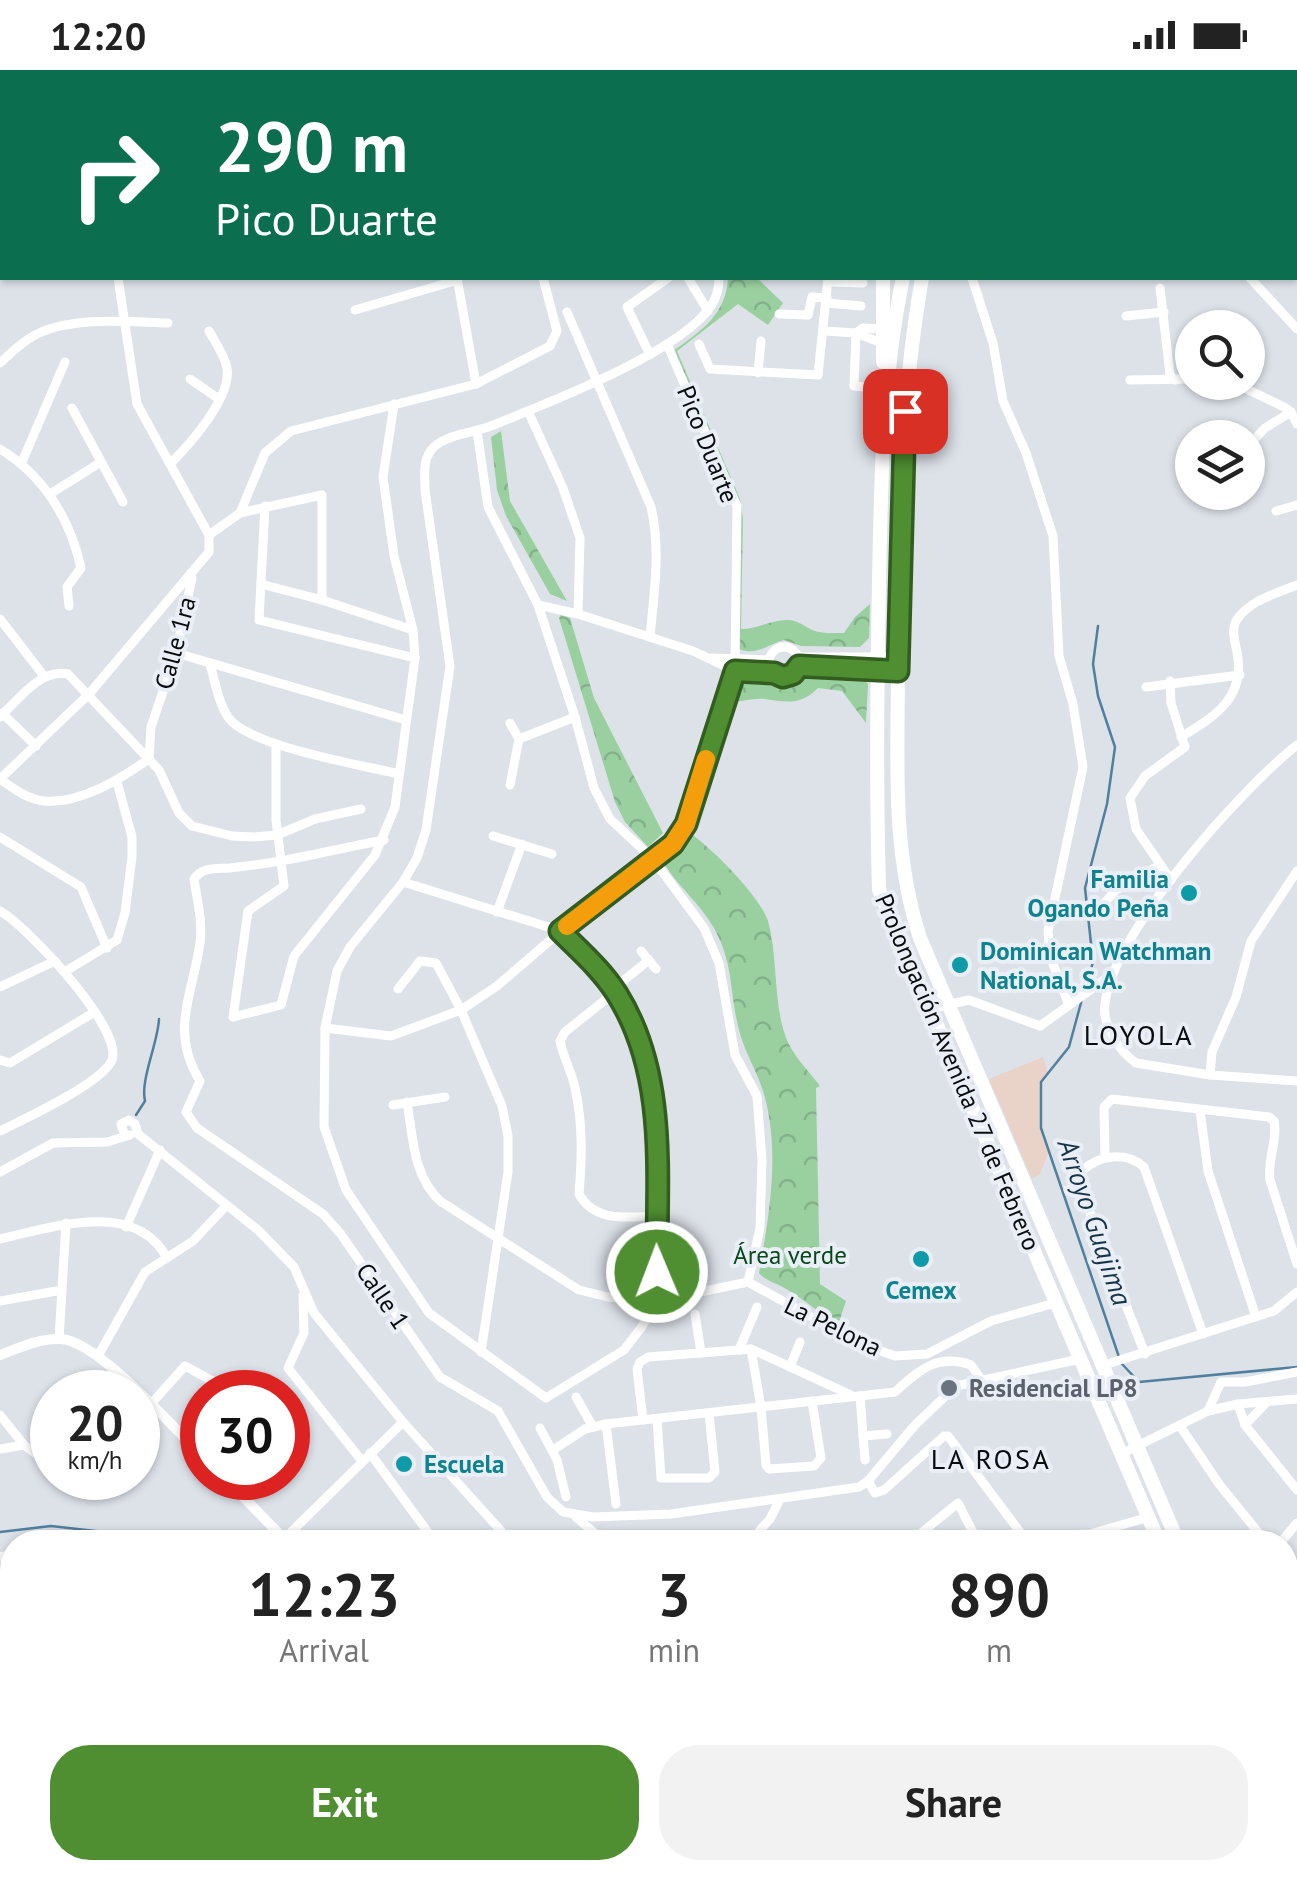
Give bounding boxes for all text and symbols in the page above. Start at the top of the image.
text: 12:20 [50,11,146,60]
text: 290 m [215,101,408,191]
icon: right [50,110,180,240]
text: Pico Duarte [215,189,438,247]
map controls [1175,310,1265,510]
button: search [1175,310,1265,400]
pin [863,369,948,454]
street label: Pico Duarte [670,381,746,507]
icon: arrive [878,384,933,439]
button: layers [1175,420,1265,510]
street label: Calle 1ra [147,593,203,693]
place label: Familia Ogando Peña [1027,863,1169,924]
marker: Familia Ogando Peña [1178,882,1200,904]
street label: Prolongación Avenida 27 de Febrero [868,889,1048,1255]
place label: Dominican Watchman National, S.A. [980,935,1211,996]
marker: Dominican Watchman National, S.A. [949,954,971,976]
district label: LOYOLA [1084,1016,1194,1053]
water label: Arroyo Guajima [1049,1133,1141,1310]
position arrow [605,1220,709,1324]
park label: Área verde [733,1239,847,1271]
marker: Cemex [910,1248,932,1270]
street label: Calle 1 [349,1256,417,1336]
place label: Cemex [885,1274,957,1306]
street label: La Pelona [779,1289,887,1363]
speed limit sign: 30 [180,1370,310,1500]
place label: Residencial LP8 [969,1372,1138,1404]
marker: Residencial LP8 [938,1377,960,1399]
text: 20 [67,1390,123,1455]
district label: LA ROSA [931,1440,1051,1477]
text: km/h [68,1444,122,1476]
place label: Escuela [424,1448,504,1480]
marker: Escuela [393,1453,415,1475]
text: 12:23 [248,1555,400,1633]
text: 3 [657,1555,691,1633]
text: 890 [948,1555,1050,1633]
text: Arrival [279,1629,369,1671]
text: min [648,1629,700,1671]
text: m [986,1629,1012,1671]
button: Exit [50,1745,639,1860]
button: Share [659,1745,1248,1860]

